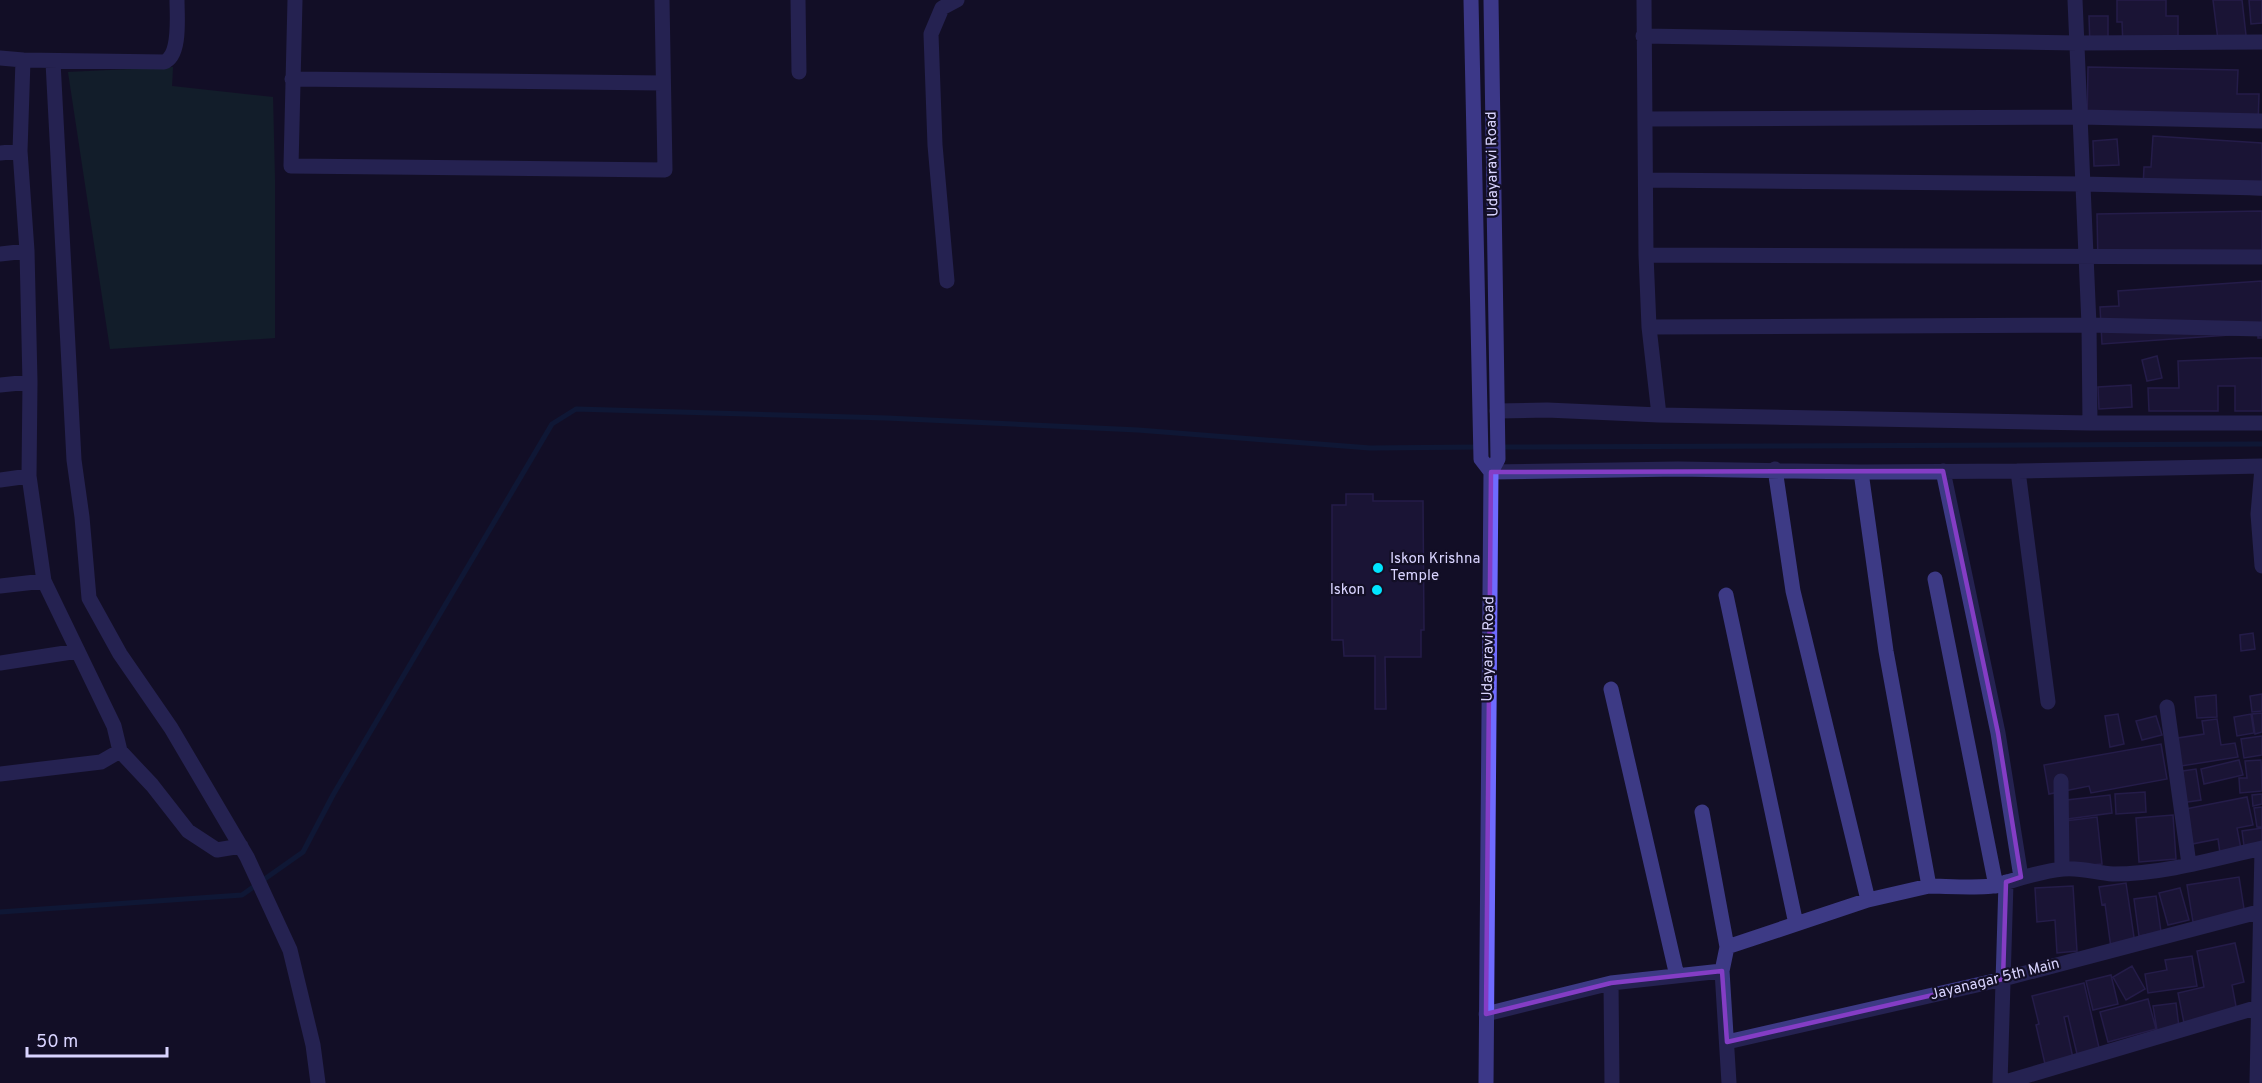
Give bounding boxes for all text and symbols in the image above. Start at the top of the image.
street label: Udayaravi Road [1483,111,1503,217]
place label: Iskon Krishna Temple [1390,550,1480,586]
marker: Iskon Krishna Temple [1371,561,1385,575]
place label: Iskon [1330,581,1365,600]
marker: Iskon [1370,583,1384,597]
street label: Udayaravi Road [1479,596,1499,702]
street label: Jayanagar 5th Main [1928,955,2062,1005]
scale bar [27,1020,166,1058]
text: 50 m [36,1031,78,1054]

